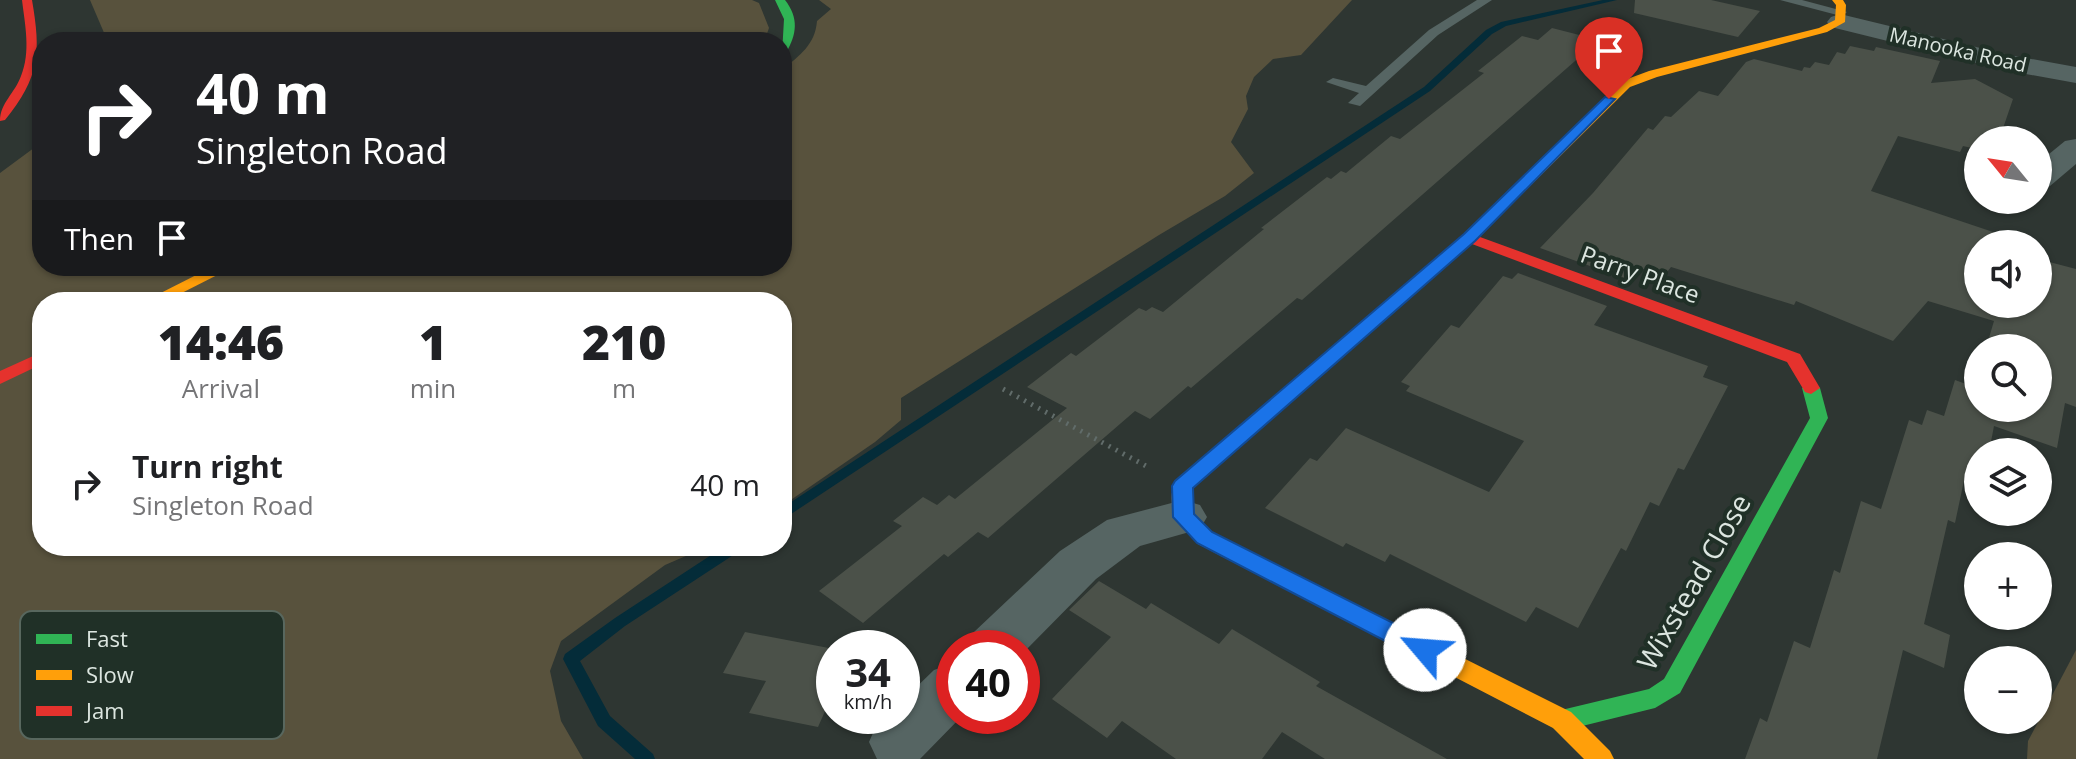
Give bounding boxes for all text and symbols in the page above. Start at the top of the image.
pin [1575,17,1643,99]
street label: Manooka Road [1887,21,2029,78]
icon: arrive [1587,29,1631,73]
text: 40 m [196,54,330,130]
icon: right [64,64,168,168]
text: Singleton Road [196,126,448,175]
north arrow [1964,126,2052,214]
map controls [1964,126,2052,734]
icon: arrive [150,216,194,260]
text: Then [64,218,134,259]
button: sound [1964,230,2052,318]
street label: Parry Place [1576,237,1705,310]
text: 14:46 [158,309,284,374]
text: 1 [419,309,447,374]
text: 210 [582,309,666,374]
button: search [1964,334,2052,422]
text: Arrival [182,370,260,406]
text: min [410,370,456,406]
text: m [612,370,636,406]
button: layers [1964,438,2052,526]
text: Turn right [132,446,283,487]
icon: right [64,462,108,506]
text: 40 m [690,464,760,505]
text: Singleton Road [132,487,314,523]
street label: Wixstead Close [1627,487,1759,676]
button: + [1964,542,2052,630]
position arrow [1383,608,1467,692]
legend [20,611,284,739]
text: Fast [86,623,128,653]
speed limit sign: 40 [936,630,1040,734]
text: 34 [845,644,891,699]
button: − [1964,646,2052,734]
text: Slow [86,659,134,689]
text: km/h [844,688,892,715]
text: Jam [84,695,125,725]

